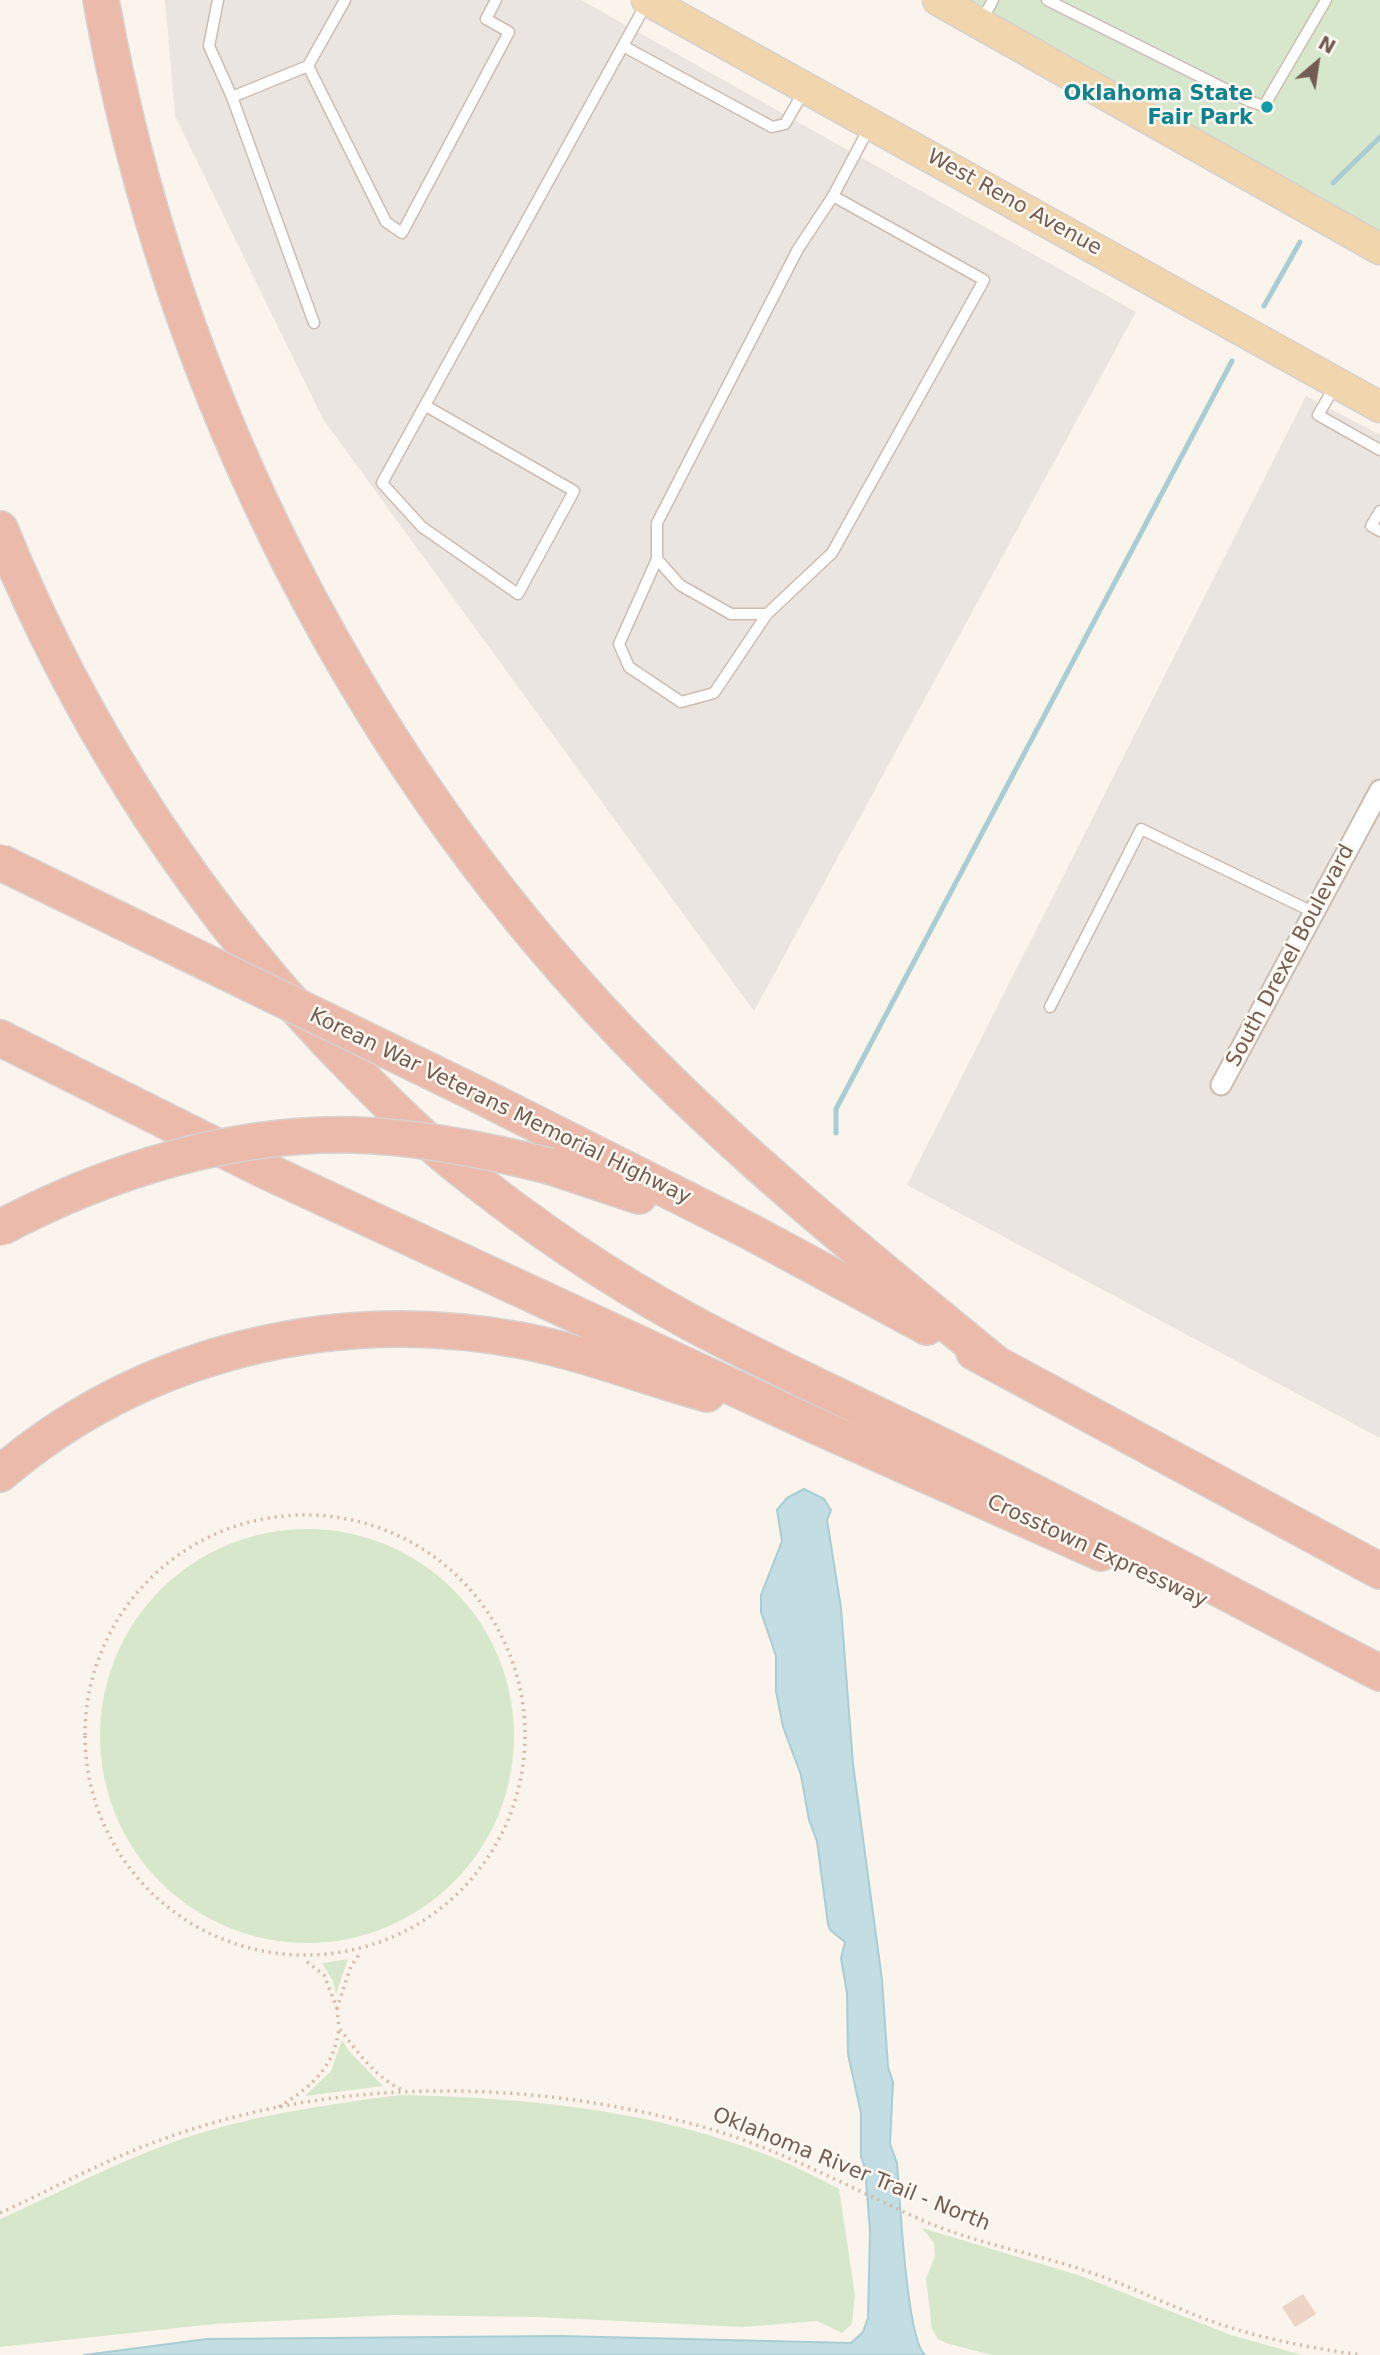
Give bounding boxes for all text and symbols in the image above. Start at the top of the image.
north arrow [1282,28,1352,98]
text: N [1315,31,1339,58]
place label: Oklahoma State Fair Park [1063,82,1253,132]
marker: Oklahoma State Fair Park [1259,99,1275,115]
street label: West Reno Avenue [922,145,1106,261]
street label: South Drexel Boulevard [1222,841,1360,1071]
street label: Korean War Veterans Memorial Highway [305,1003,695,1211]
street label: Crosstown Expressway [983,1490,1211,1614]
street label: Oklahoma River Trail - North [708,2103,994,2237]

